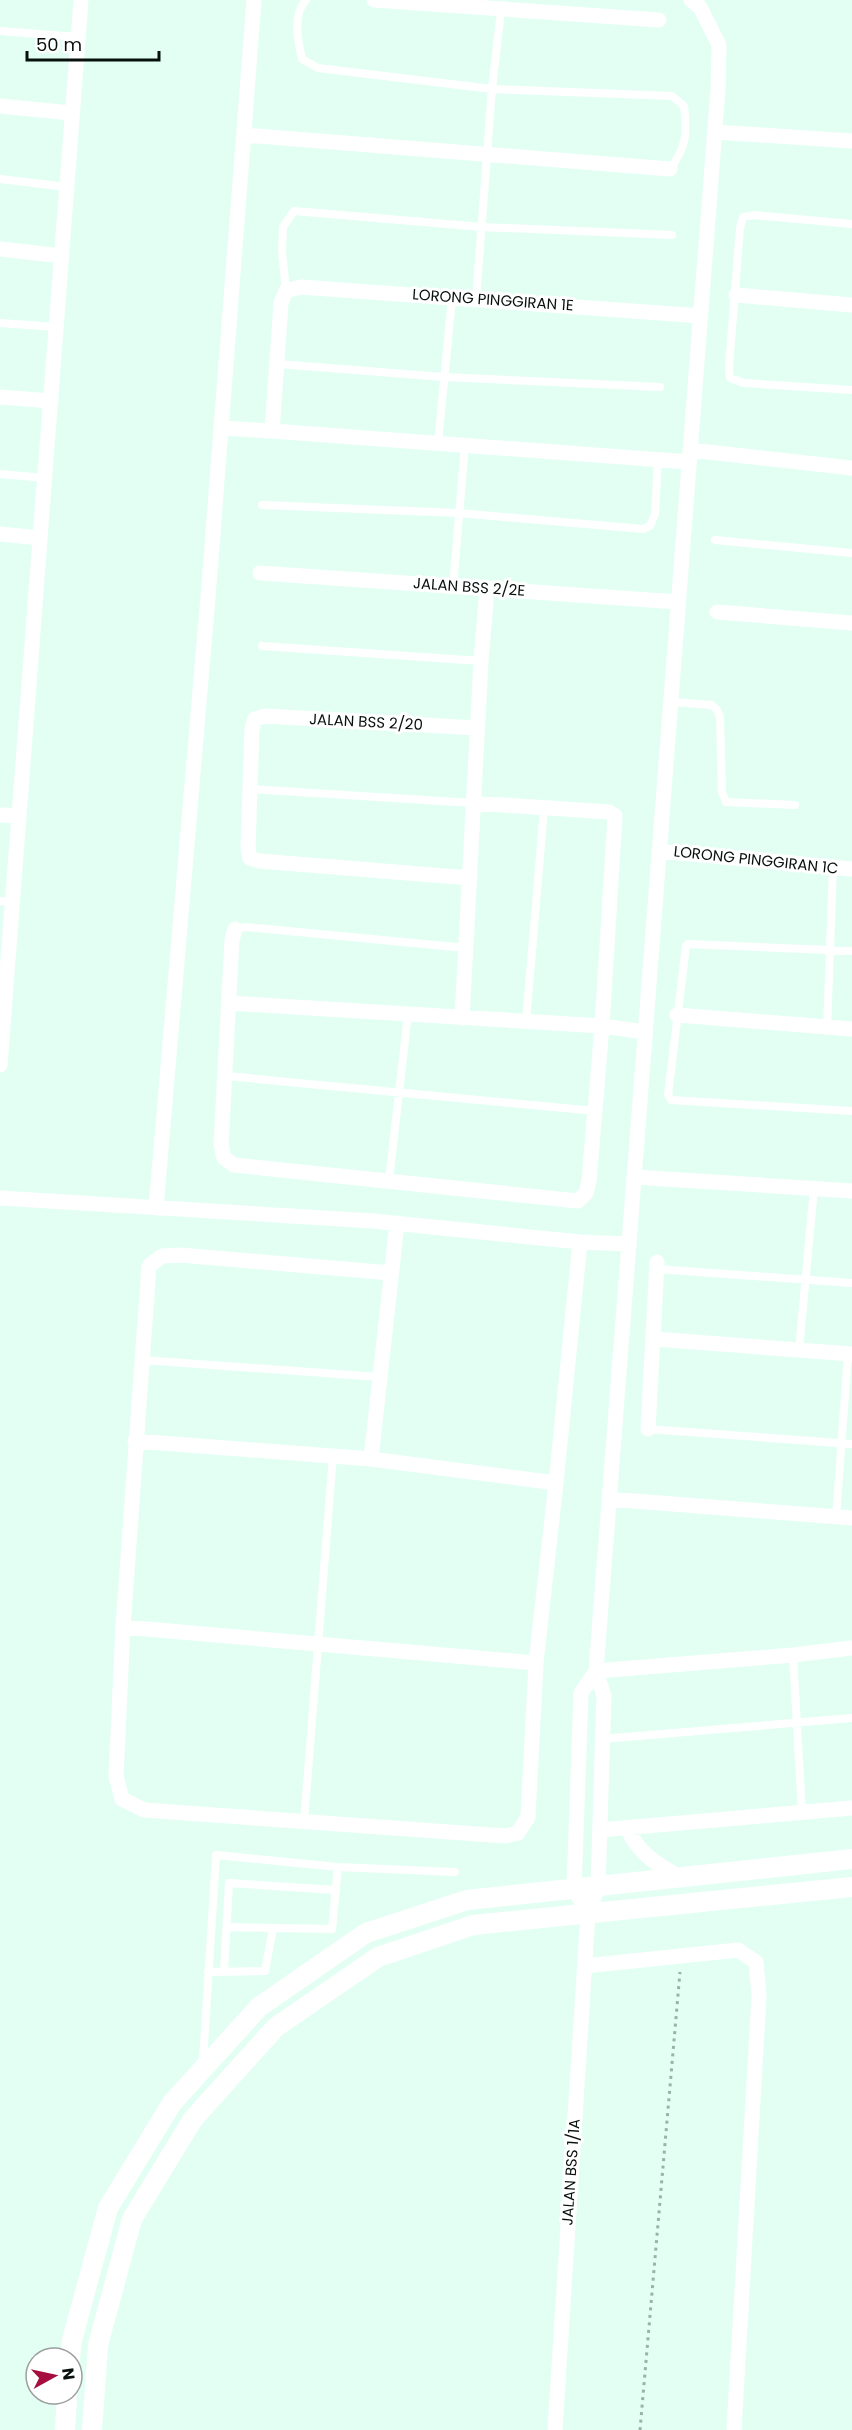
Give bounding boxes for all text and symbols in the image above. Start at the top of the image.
scale bar [27,24,159,62]
text: 50 m [36,32,82,57]
street label: LORONG PINGGIRAN 1E [412,283,574,316]
street label: JALAN BSS 2/2E [412,572,526,601]
street label: JALAN BSS 2/20 [309,708,423,735]
street label: LORONG PINGGIRAN 1C [673,840,839,879]
street label: JALAN BSS 1/1A [556,2118,585,2226]
north arrow [24,2346,84,2406]
text: N [56,2366,81,2382]

